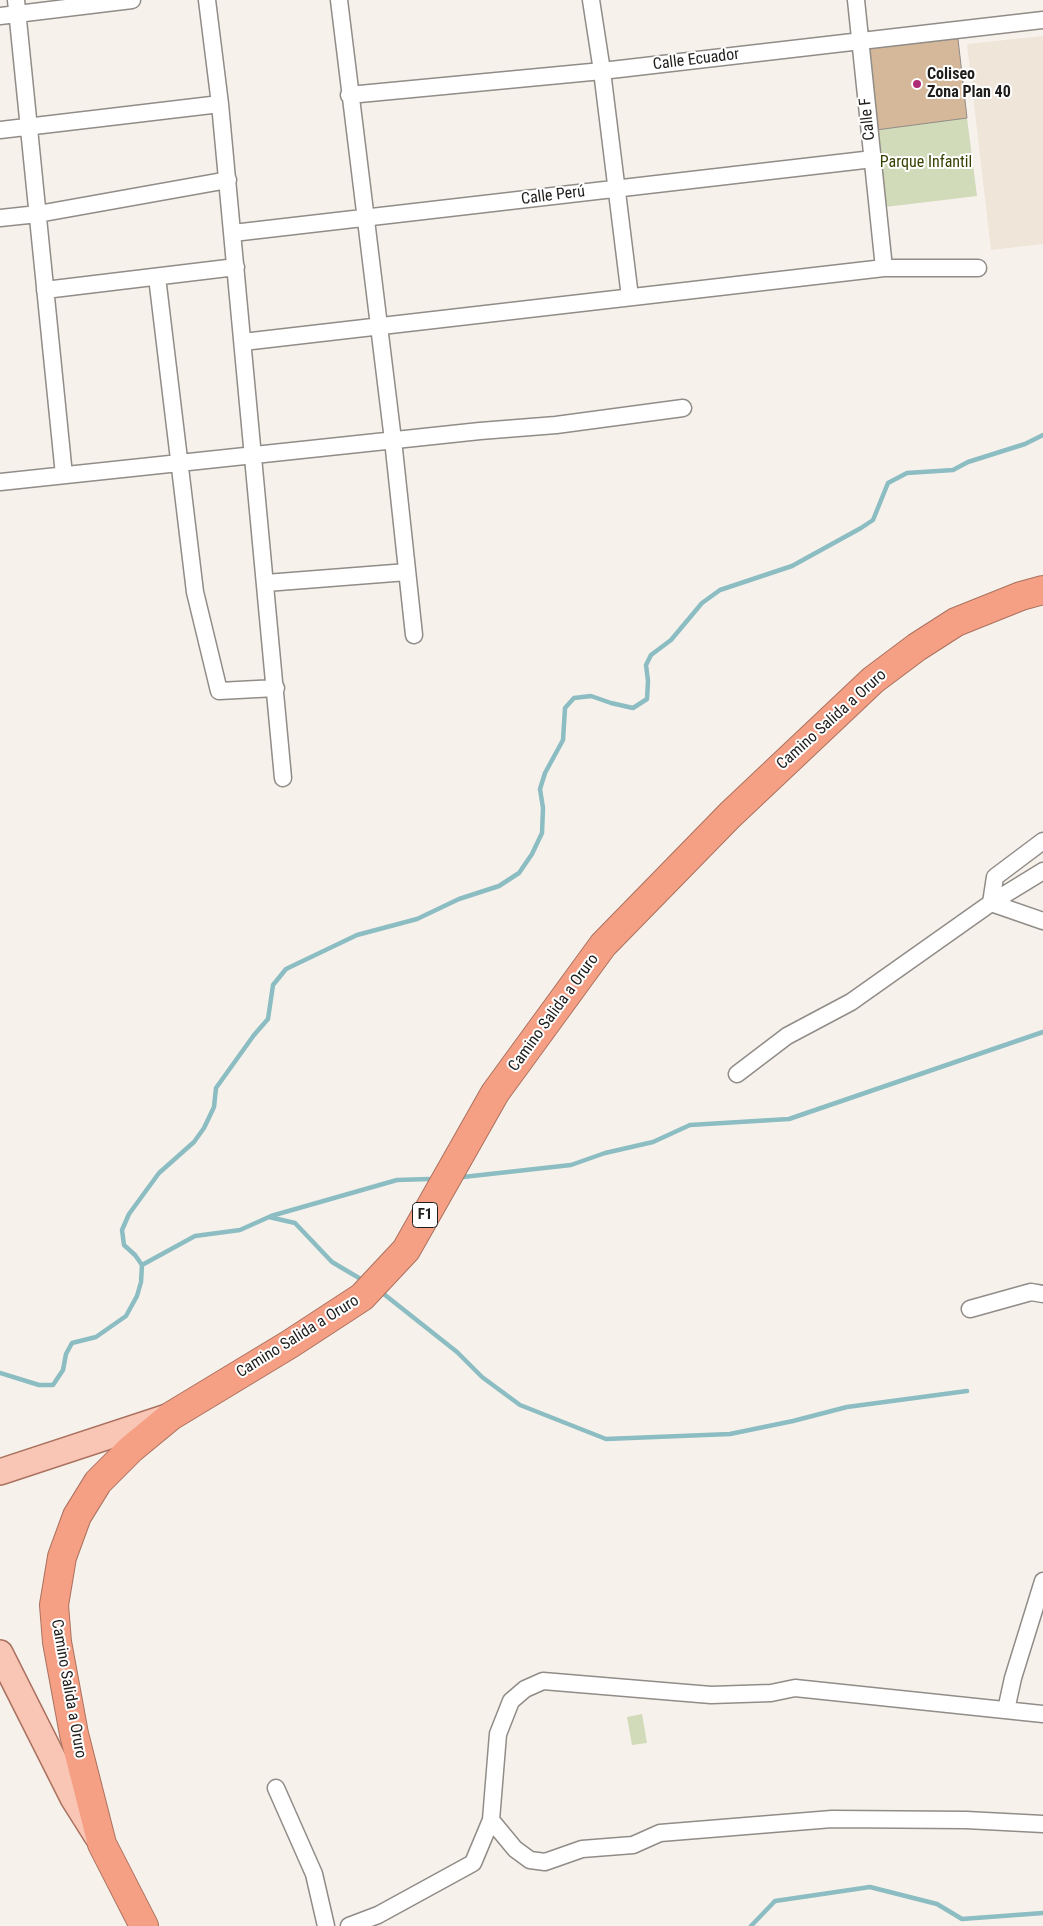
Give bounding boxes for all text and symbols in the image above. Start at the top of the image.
street label: Calle Ecuador [652,45,740,75]
place label: Coliseo Zona Plan 40 [927,65,1011,103]
marker: Coliseo Zona Plan 40 [911,78,923,90]
street label: Calle F [856,97,880,141]
park label: Parque Infantil [880,153,972,173]
street label: Calle Perú [520,183,586,209]
street label: Camino Salida a Oruro [773,666,891,774]
street label: Camino Salida a Oruro [505,950,603,1076]
road number: F1 [412,1202,438,1228]
street label: Camino Salida a Oruro [233,1292,363,1382]
street label: Camino Salida a Oruro [46,1618,90,1760]

